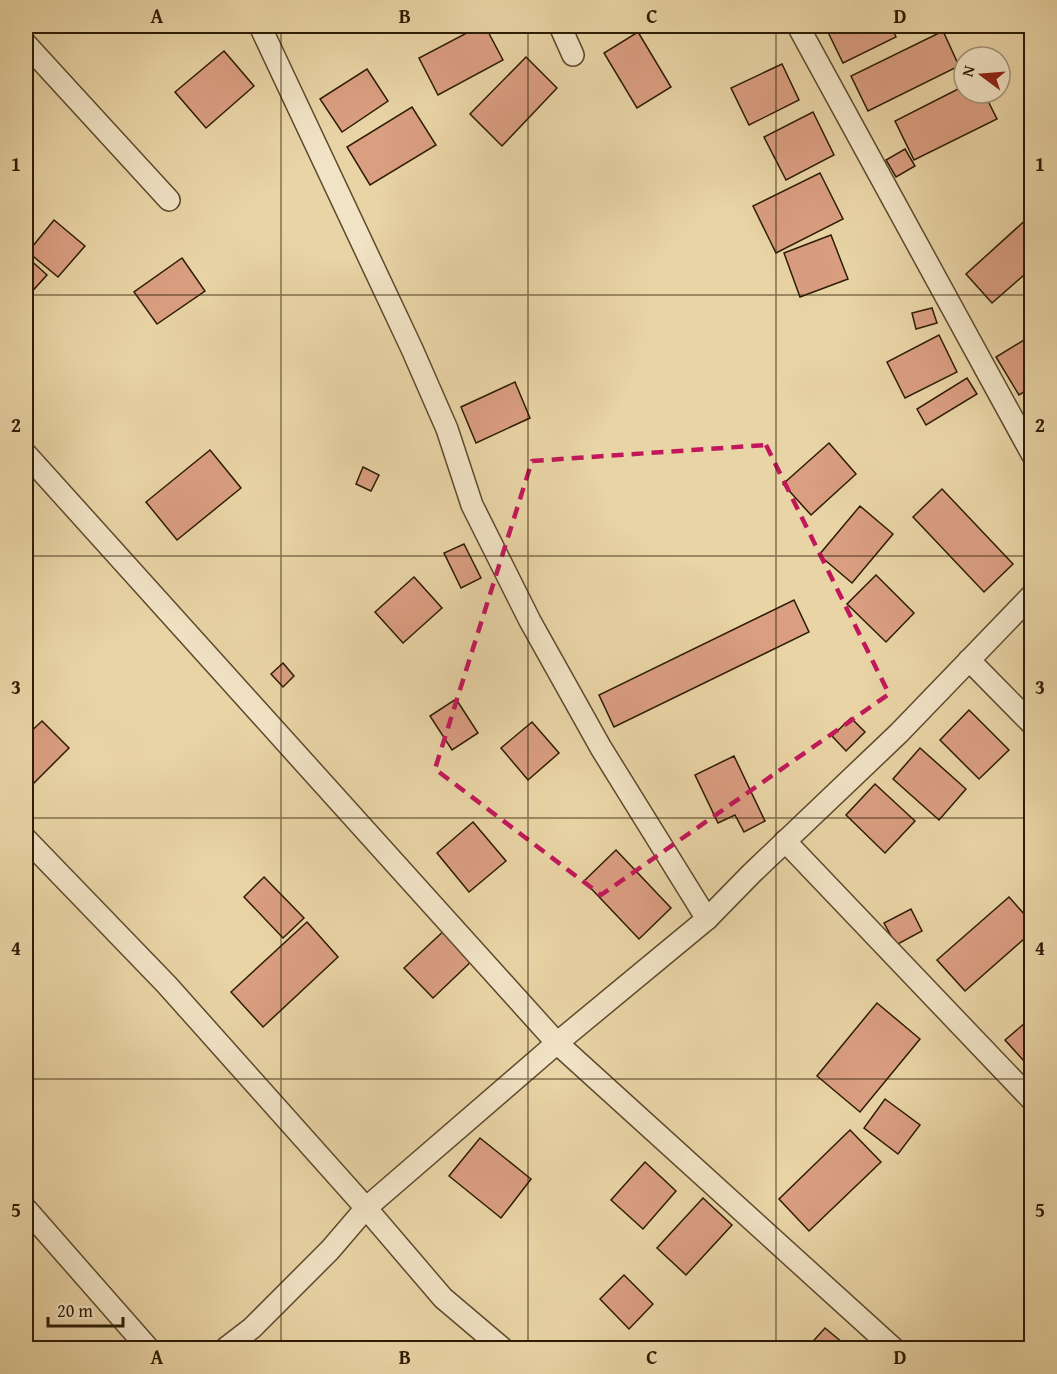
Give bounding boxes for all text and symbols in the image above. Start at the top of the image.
text: A [151,1,164,30]
text: B [399,1,411,30]
text: C [646,1,658,30]
text: D [893,1,907,30]
north arrow [952,45,1012,105]
text: N [955,62,981,79]
text: 1 [11,149,21,178]
text: 1 [1035,149,1045,178]
text: 2 [11,410,21,439]
text: 2 [1035,410,1045,439]
text: 3 [11,672,21,701]
text: 3 [1035,672,1045,701]
text: 4 [11,933,21,962]
text: 4 [1035,933,1045,962]
text: 5 [11,1195,21,1224]
text: 5 [1035,1195,1045,1224]
scale bar [48,1290,123,1328]
text: 20 m [57,1297,93,1324]
text: A [151,1342,164,1371]
text: B [399,1342,411,1371]
text: C [646,1342,658,1371]
text: D [893,1342,907,1371]

